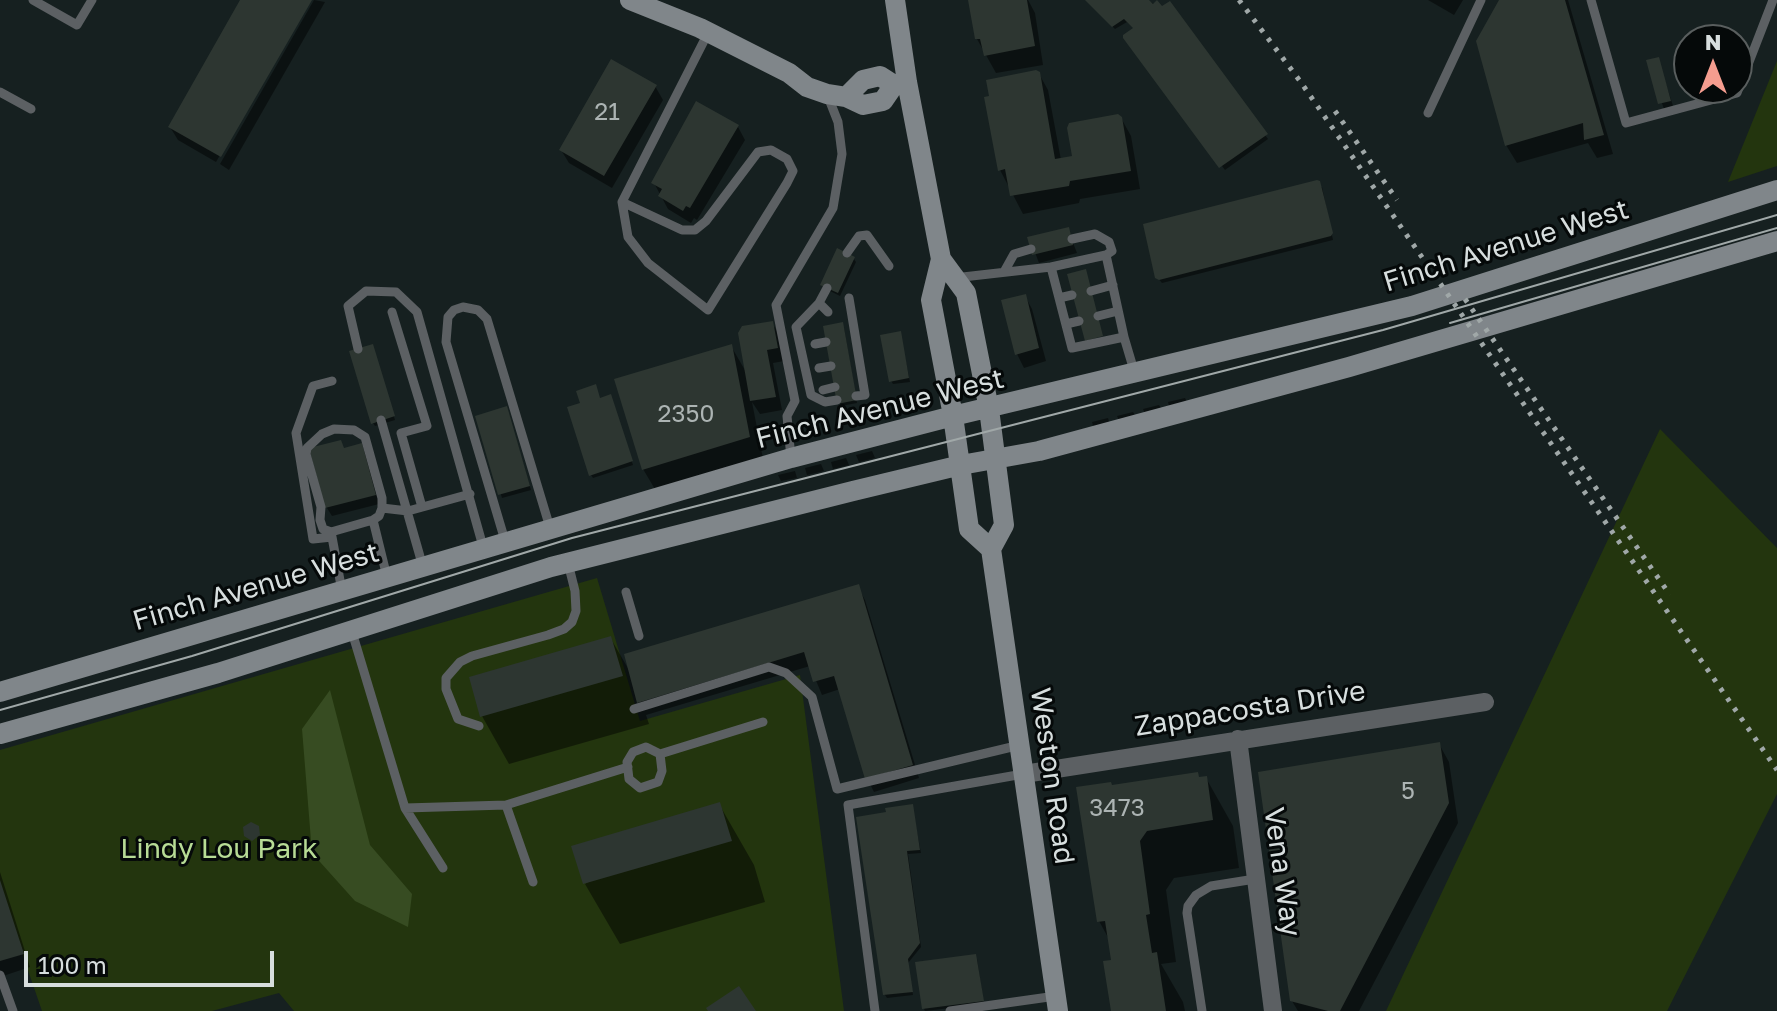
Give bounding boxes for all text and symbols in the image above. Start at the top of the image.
north arrow [1673,24,1753,104]
text: N [1705,28,1721,55]
house number: 21 [594,98,620,126]
street label: Finch Avenue West [1379,193,1633,299]
street label: Finch Avenue West [752,362,1008,456]
house number: 2350 [658,400,714,428]
street label: Finch Avenue West [129,536,383,638]
street label: Zappacosta Drive [1132,674,1368,744]
street label: Weston Road [1023,686,1081,866]
house number: 5 [1401,777,1415,805]
house number: 3473 [1089,794,1145,822]
street label: Vena Way [1256,805,1308,939]
park label: Lindy Lou Park [120,832,318,866]
scale bar [28,935,278,985]
text: 100 m [38,950,107,979]

